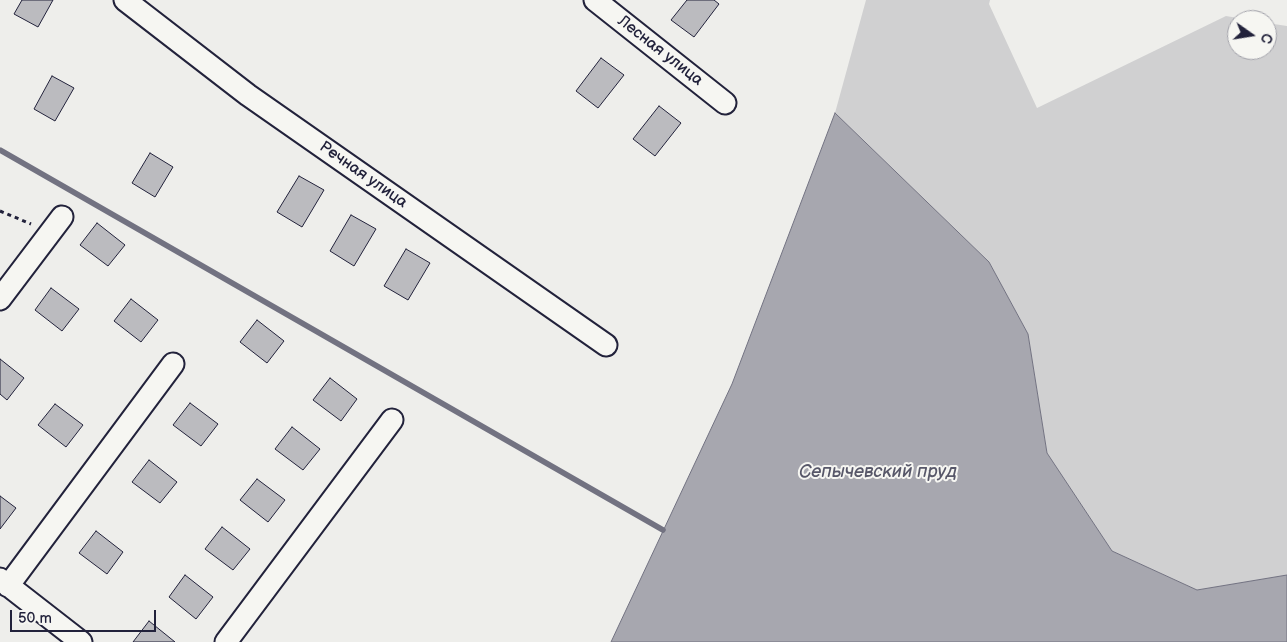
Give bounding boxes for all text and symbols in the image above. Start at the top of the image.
north arrow [1227,10,1277,60]
street label: Лесная улица [614,12,706,90]
text: С [1257,32,1276,45]
street label: Речная улица [315,138,411,212]
water label: Сепычевский пруд [799,461,957,483]
scale bar [12,600,159,632]
text: 50 m [18,609,52,628]

